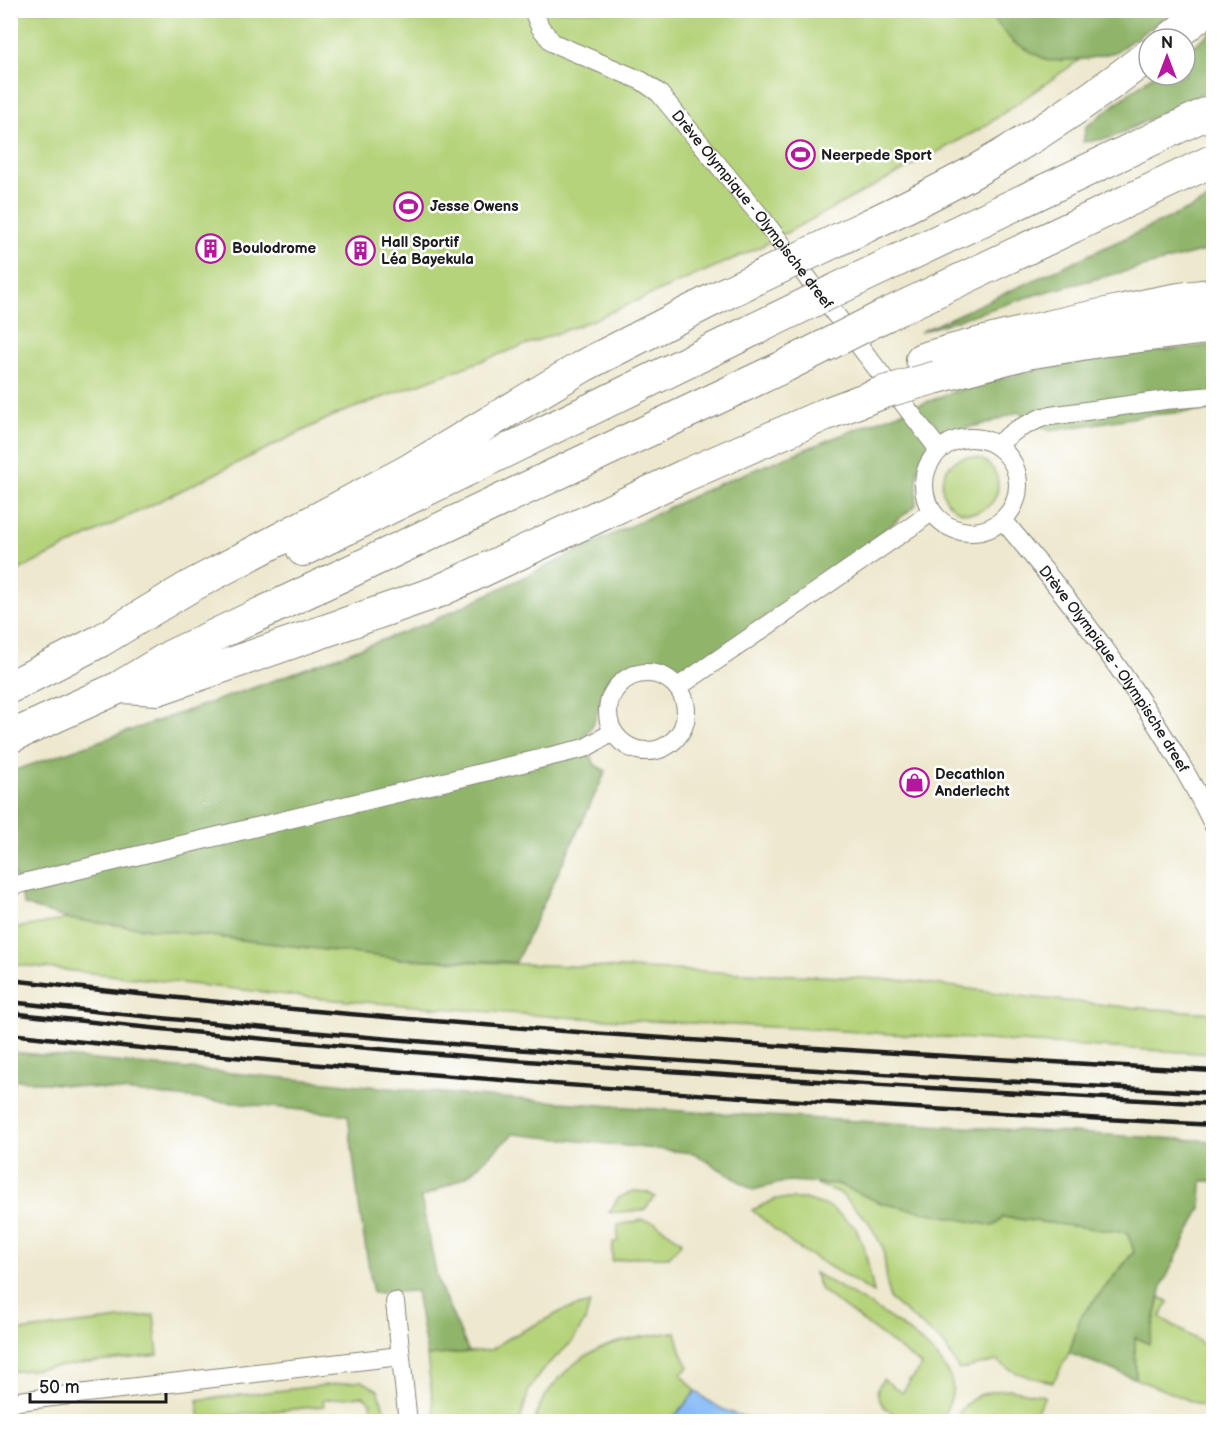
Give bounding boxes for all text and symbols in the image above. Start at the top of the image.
north arrow [1137,27,1197,87]
text: N [1161,34,1173,53]
street label: Drève Olympique - Olympische dreef [668,106,838,313]
sports icon: Neerpede Sport [784,139,816,171]
place label: Neerpede Sport [821,146,932,165]
sports icon: Jesse Owens [393,190,425,222]
place label: Jesse Owens [430,197,519,216]
building icon: Boulodrome [195,232,227,264]
place label: Hall Sportif Léa Bayekula [381,233,474,269]
building icon: Hall Sportif Léa Bayekula [344,235,376,267]
place label: Boulodrome [232,239,317,258]
street label: Drève Olympique - Olympische dreef [1035,562,1193,776]
place label: Decathlon Anderlecht [934,765,1009,801]
shop icon: Decathlon Anderlecht [898,767,930,799]
scale bar [30,1366,166,1404]
text: 50 m [39,1377,80,1398]

